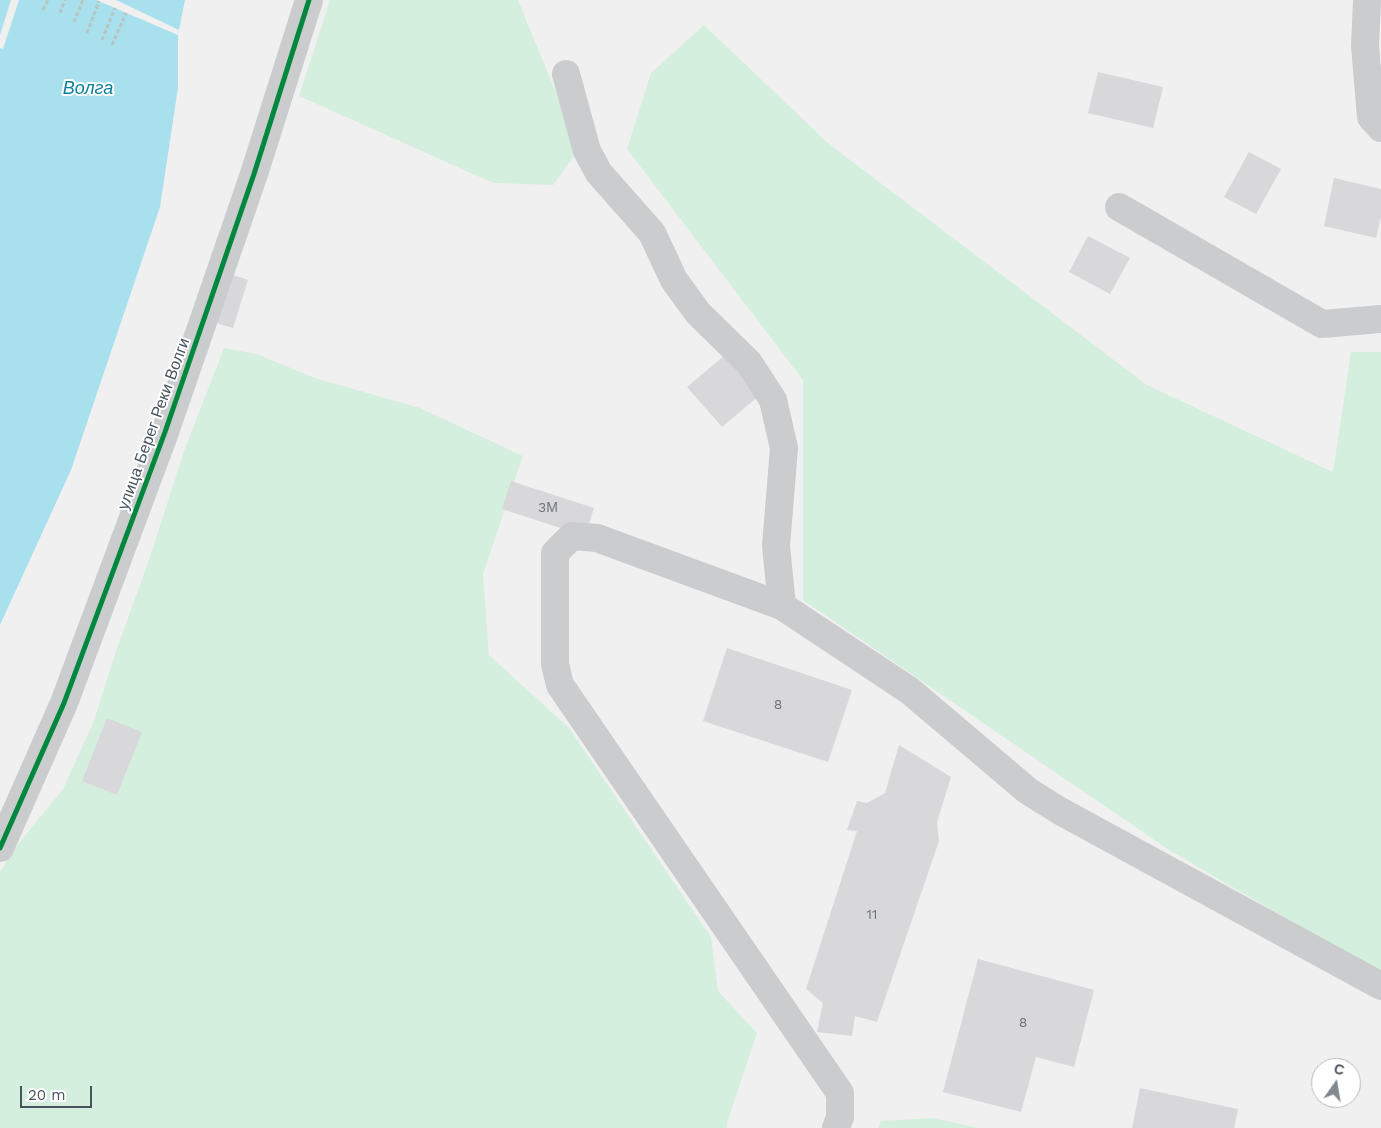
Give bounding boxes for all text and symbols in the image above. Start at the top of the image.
water label: Волга [63,78,113,100]
street label: улица Берег Реки Волги [114,335,194,513]
house number: 3М [538,500,558,516]
house number: 8 [774,697,782,713]
house number: 11 [867,907,877,923]
house number: 8 [1019,1015,1027,1031]
north arrow [1311,1058,1361,1108]
text: С [1332,1060,1346,1078]
scale bar [22,1076,95,1108]
text: 20 m [28,1086,66,1104]

